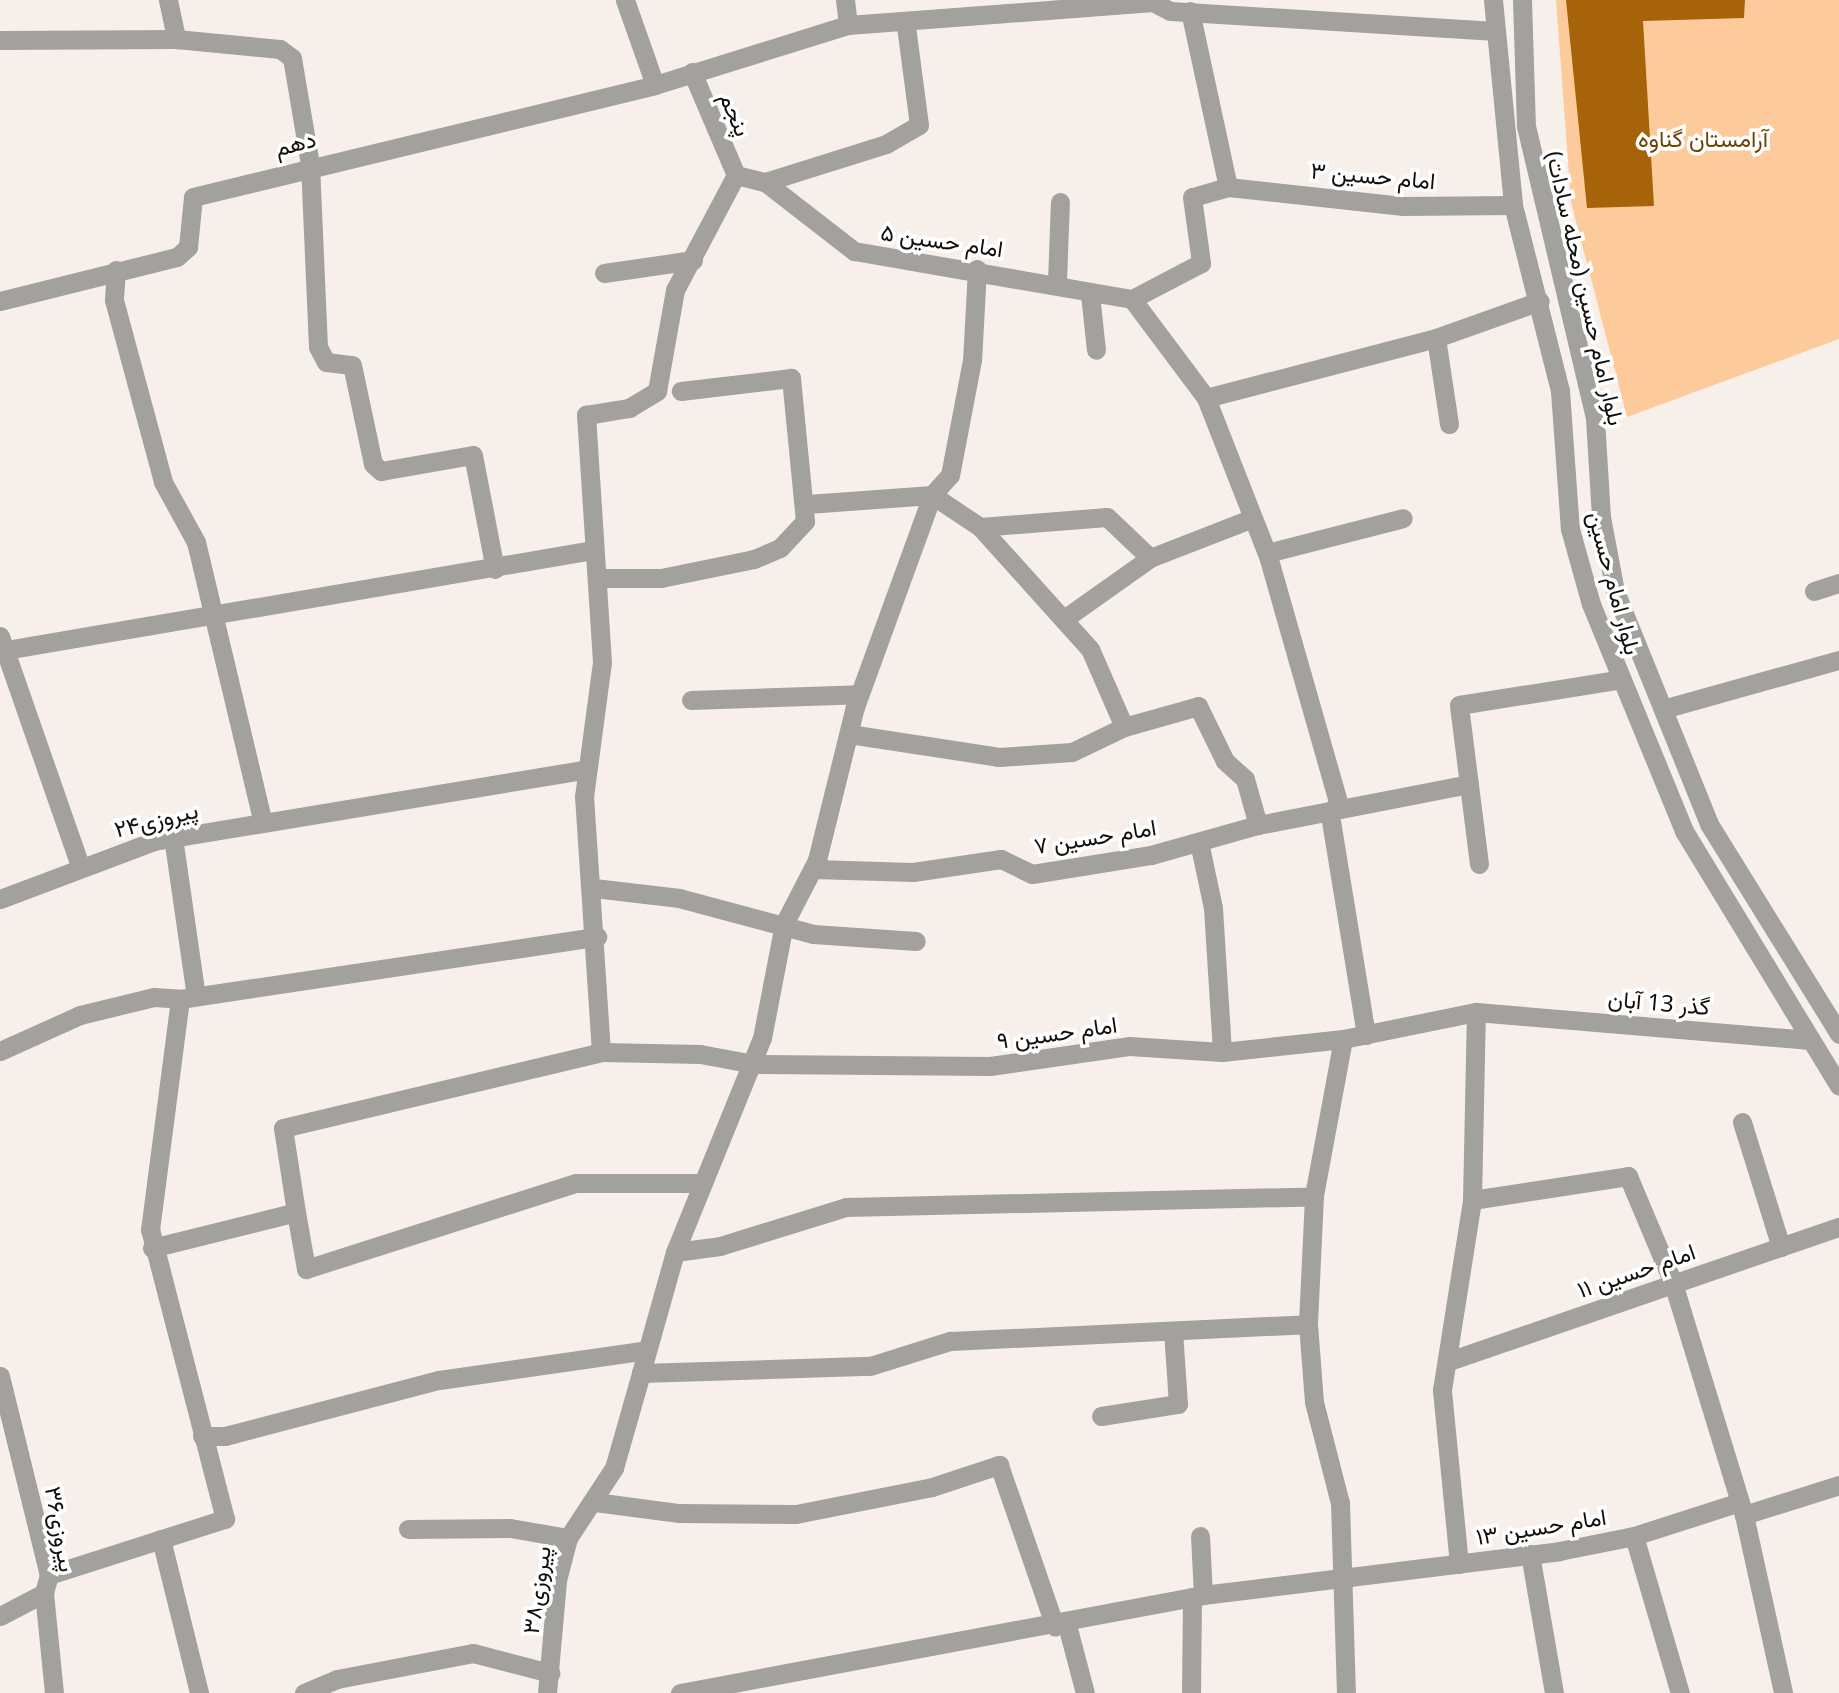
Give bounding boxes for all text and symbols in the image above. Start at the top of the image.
street label: پنجم [714,88,758,140]
street label: دهم [271,124,319,162]
park label: آرامستان گناوه [1638,124,1768,152]
street label: بلوار امام حسین (محله سادات) [1541,148,1631,428]
street label: امام حسین ۳ [1310,156,1436,194]
street label: امام حسین ۵ [879,218,1005,262]
street label: بلوار امام حسین [1583,508,1647,658]
street label: پیروزی۲۴ [111,795,201,843]
street label: امام حسین ۷ [1032,813,1158,859]
street label: گذر 13 آبان [1607,984,1711,1020]
street label: امام حسین ۹ [995,1010,1119,1054]
street label: امام حسین ۱۱ [1573,1237,1699,1303]
street label: پیروزی۳۶ [40,1484,82,1574]
street label: امام حسین ۱۳ [1474,1502,1608,1550]
street label: پیروزی۳۸ [516,1544,556,1636]

